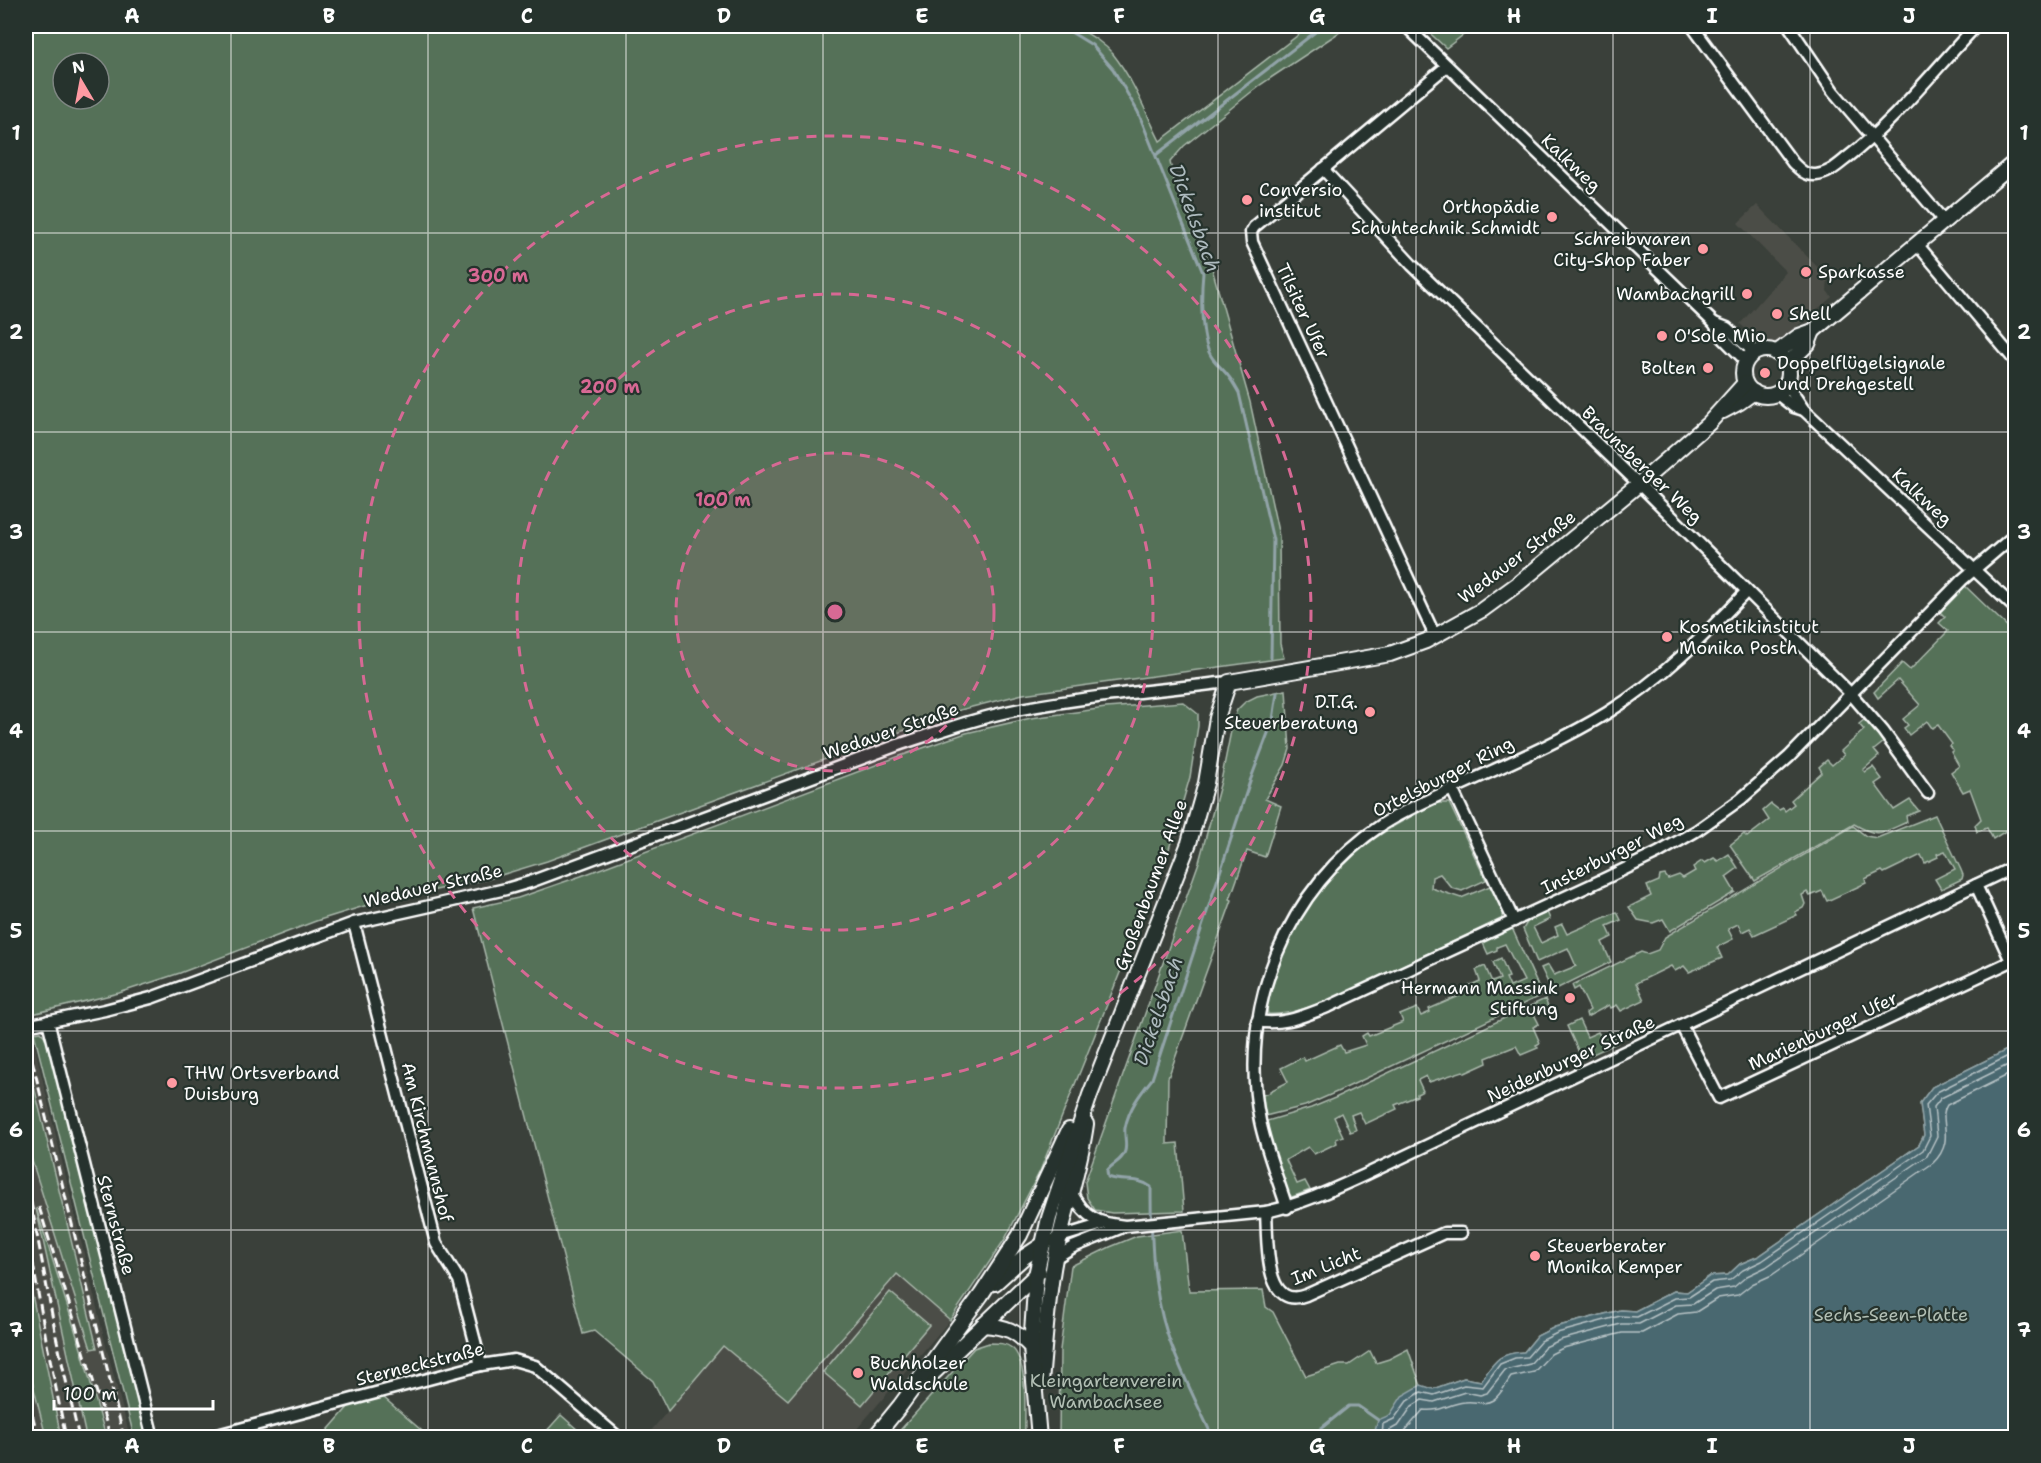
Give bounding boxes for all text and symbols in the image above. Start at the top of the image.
text: A [124,3,140,29]
text: B [323,3,335,29]
text: C [521,3,533,29]
text: D [717,3,731,29]
text: E [915,3,929,29]
text: F [1113,3,1125,29]
text: G [1309,3,1325,29]
text: H [1507,3,1521,29]
text: I [1706,3,1718,29]
text: J [1903,3,1916,29]
north arrow [51,51,111,111]
text: N [70,55,87,78]
text: 1 [11,120,21,146]
text: 1 [2019,120,2029,146]
street label: Kalkweg [1536,129,1606,197]
water label: Dickelsbach [1163,160,1227,276]
place label: Conversio institut [1259,178,1342,223]
marker: Conversio institut [1240,193,1254,207]
place label: Orthopädie Schuhtechnik Schmidt [1351,195,1540,240]
marker: Orthopädie Schuhtechnik Schmidt [1545,210,1559,224]
place label: Schreibwaren City-Shop Faber [1553,227,1691,272]
marker: Schreibwaren City-Shop Faber [1696,242,1710,256]
street label: Tilsiter Ufer [1270,259,1336,363]
place label: Sparkasse [1818,260,1905,284]
text: 300 m [468,264,529,288]
marker: Sparkasse [1799,265,1813,279]
place label: Wambachgrill [1616,282,1736,306]
marker: Wambachgrill [1740,287,1754,301]
place label: Shell [1789,302,1831,326]
marker: Shell [1770,307,1784,321]
text: 2 [9,319,23,345]
text: 2 [2017,319,2031,345]
place label: O'Sole Mio [1674,324,1766,348]
marker: O'Sole Mio [1655,329,1669,343]
place label: Doppelflügelsignale und Drehgestell [1777,351,1946,396]
place label: Bolten [1641,356,1696,380]
marker: Bolten [1701,361,1715,375]
marker: Doppelflügelsignale und Drehgestell [1758,366,1772,380]
text: 200 m [580,375,641,399]
street label: Braunsberger Weg [1576,401,1708,529]
street label: Kalkweg [1887,463,1957,531]
text: 100 m [695,488,751,512]
street label: Wedauer Straße [1453,505,1581,609]
text: 3 [9,519,23,545]
text: 3 [2017,519,2031,545]
centre of rings [825,602,845,622]
place label: Kosmetikinstitut Monika Posth [1679,615,1819,660]
marker: Kosmetikinstitut Monika Posth [1660,630,1674,644]
place label: D.T.G. Steuerberatung [1224,690,1358,735]
street label: Wedauer Straße [820,697,962,765]
marker: D.T.G. Steuerberatung [1363,705,1377,719]
text: 4 [9,718,23,744]
text: 4 [2017,718,2031,744]
street label: Ortelsburger Ring [1368,731,1518,823]
street label: Großenbaumer Allee [1109,796,1193,974]
street label: Insterburger Weg [1537,808,1687,900]
street label: Wedauer Straße [361,858,505,914]
text: 5 [10,918,22,944]
text: 5 [2018,918,2030,944]
water label: Dickelsbach [1127,953,1189,1069]
place label: Hermann Massink Stiftung [1401,976,1558,1021]
street label: Marienburger Ufer [1744,986,1902,1076]
marker: Hermann Massink Stiftung [1563,991,1577,1005]
street label: Neidenburger Straße [1483,1010,1659,1108]
street label: Am Kirchmannshof [396,1060,459,1225]
place label: THW Ortsverband Duisburg [184,1061,339,1106]
marker: THW Ortsverband Duisburg [165,1076,179,1090]
text: 6 [9,1117,23,1143]
text: 6 [2017,1117,2031,1143]
street label: Sternstraße [91,1172,141,1278]
place label: Steuerberater Monika Kemper [1547,1234,1683,1279]
street label: Im Licht [1288,1241,1364,1291]
marker: Steuerberater Monika Kemper [1528,1249,1542,1263]
park label: Sechs-Seen-Platte [1814,1303,1968,1327]
text: 7 [9,1317,23,1343]
text: 7 [2017,1317,2031,1343]
street label: Sterneckstraße [353,1336,487,1392]
place label: Buchholzer Waldschule [870,1351,968,1396]
marker: Buchholzer Waldschule [851,1366,865,1380]
park label: Kleingartenverein Wambachsee [1030,1369,1182,1414]
scale bar [54,1373,213,1411]
text: 100 m [63,1382,117,1406]
text: A [124,1433,140,1459]
text: B [323,1433,335,1459]
text: C [521,1433,533,1459]
text: D [717,1433,731,1459]
text: E [915,1433,929,1459]
text: F [1113,1433,1125,1459]
text: G [1309,1433,1325,1459]
text: H [1507,1433,1521,1459]
text: I [1706,1433,1718,1459]
text: J [1903,1433,1916,1459]

